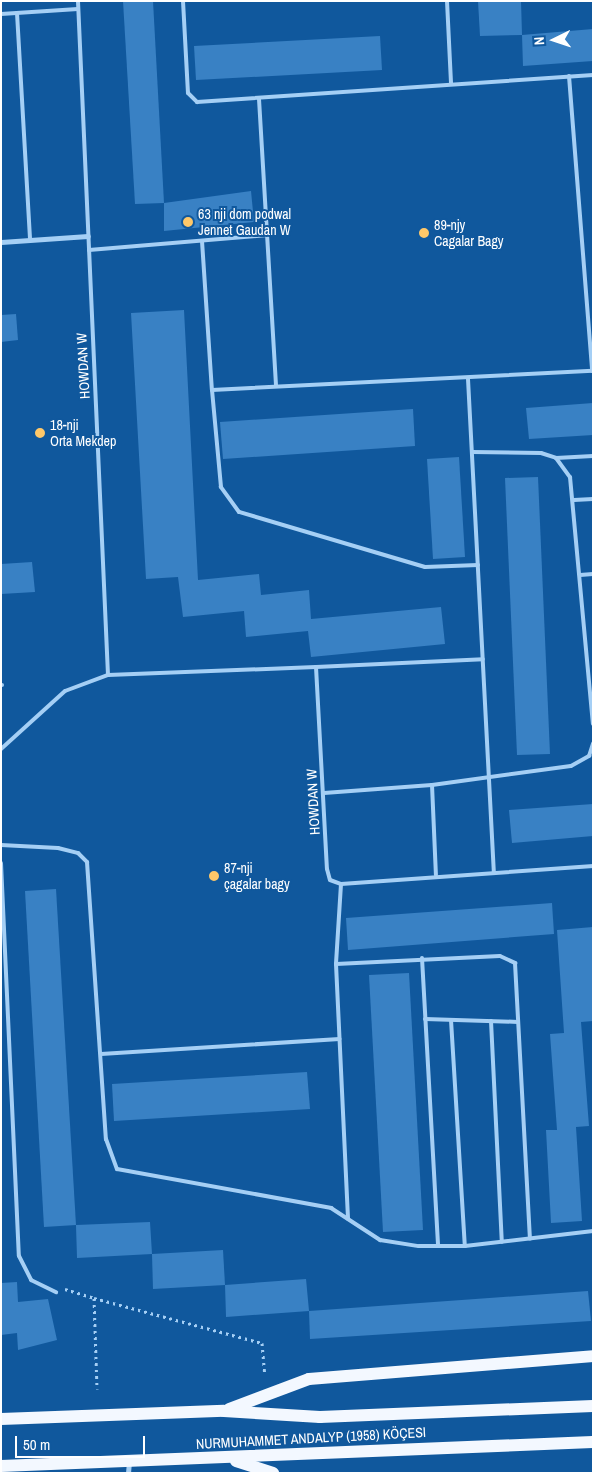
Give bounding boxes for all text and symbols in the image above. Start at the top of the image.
north arrow [529,15,579,65]
text: N [530,36,548,46]
place label: 63 nji dom podwal Jennet Gaudan W [198,206,291,238]
marker: 63 nji dom podwal Jennet Gaudan W [182,216,194,228]
place label: 89-njy Cagalar Bagy [434,217,504,250]
marker: 89-njy Cagalar Bagy [418,227,430,239]
street label: HOWDAN W [73,332,93,400]
place label: 18-nji Orta Mekdep [50,417,116,450]
marker: 18-nji Orta Mekdep [34,427,46,439]
street label: HOWDAN W [303,768,323,836]
place label: 87-nji çagalar bagy [224,860,290,892]
marker: 87-nji çagalar bagy [208,870,220,882]
street label: NURMUHAMMET ANDALYP (1958) KÖÇESI [195,1424,427,1452]
scale bar [18,1426,148,1458]
text: 50 m [23,1434,50,1455]

